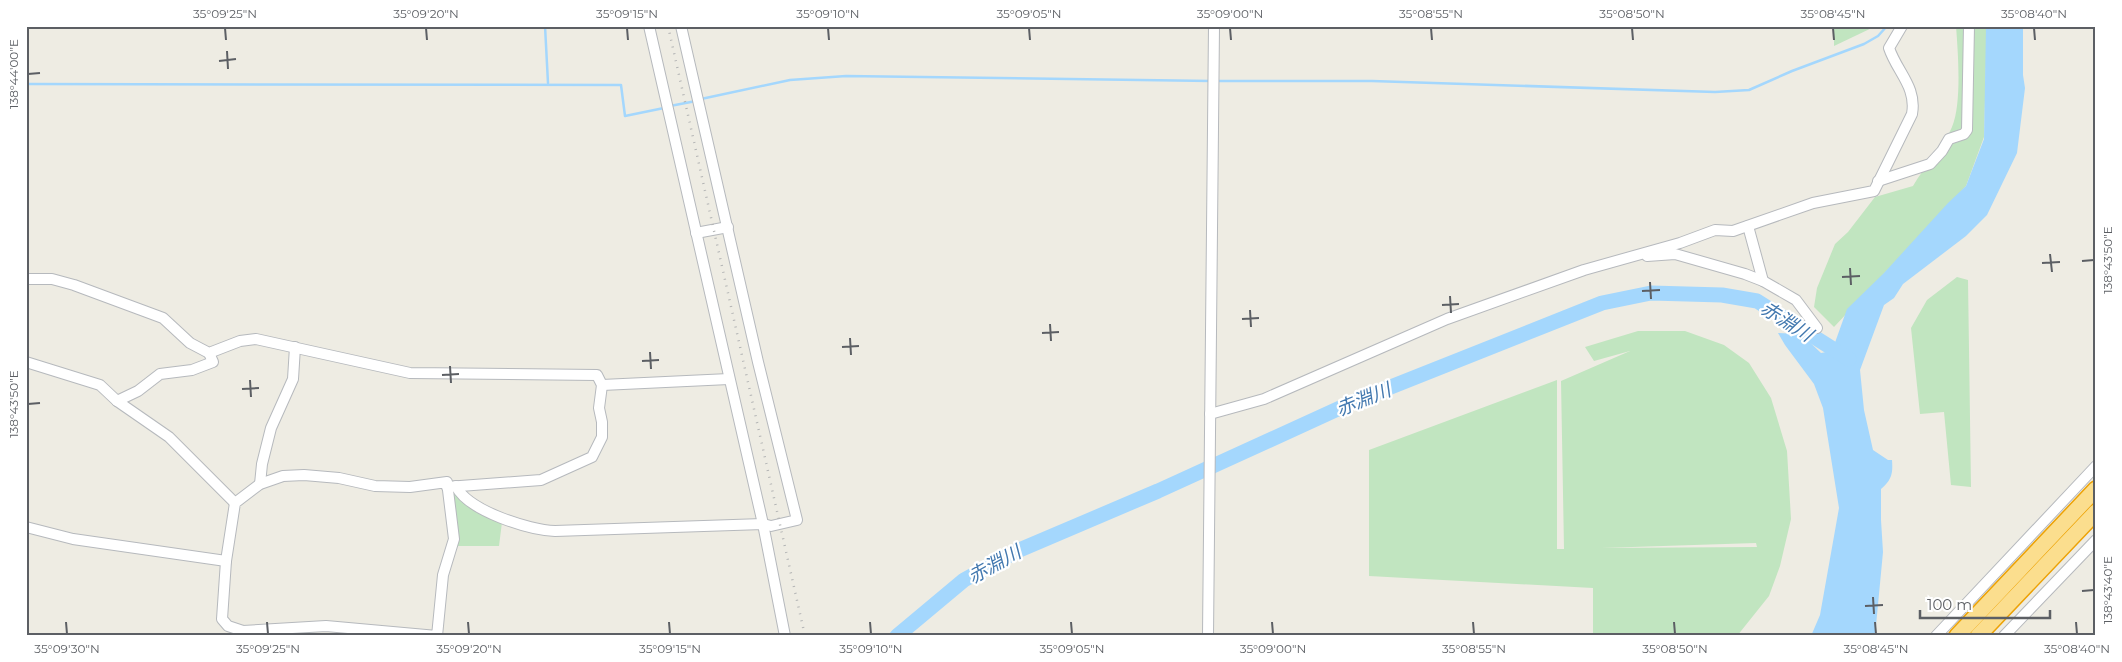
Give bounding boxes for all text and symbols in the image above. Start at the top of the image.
text: 35°09'25"N [193,6,257,21]
text: 35°09'20"N [393,6,459,21]
text: 35°09'15"N [596,6,658,21]
text: 35°09'10"N [796,6,860,21]
text: 35°09'05"N [996,6,1062,21]
text: 35°09'00"N [1197,6,1263,21]
text: 35°08'55"N [1399,6,1463,21]
text: 35°08'50"N [1599,6,1665,21]
text: 35°08'45"N [1801,6,1865,21]
text: 35°08'40"N [2001,6,2067,21]
text: 138°44'00"E [6,39,21,109]
text: 138°43'50"E [2100,226,2115,294]
water label: 赤淵川 [1756,297,1819,347]
text: 138°43'50"E [6,370,21,438]
water label: 赤淵川 [1332,377,1396,421]
water label: 赤淵川 [964,540,1026,588]
text: 138°43'40"E [2100,556,2115,624]
scale bar [1920,587,2050,619]
text: 100 m [1927,595,1972,614]
text: 35°09'30"N [34,641,100,656]
text: 35°09'25"N [236,641,300,656]
text: 35°09'20"N [436,641,502,656]
text: 35°09'15"N [639,641,701,656]
text: 35°09'10"N [839,641,903,656]
text: 35°09'05"N [1039,641,1105,656]
text: 35°09'00"N [1240,641,1306,656]
text: 35°08'55"N [1442,641,1506,656]
text: 35°08'50"N [1642,641,1708,656]
text: 35°08'45"N [1844,641,1908,656]
text: 35°08'40"N [2044,641,2110,656]

